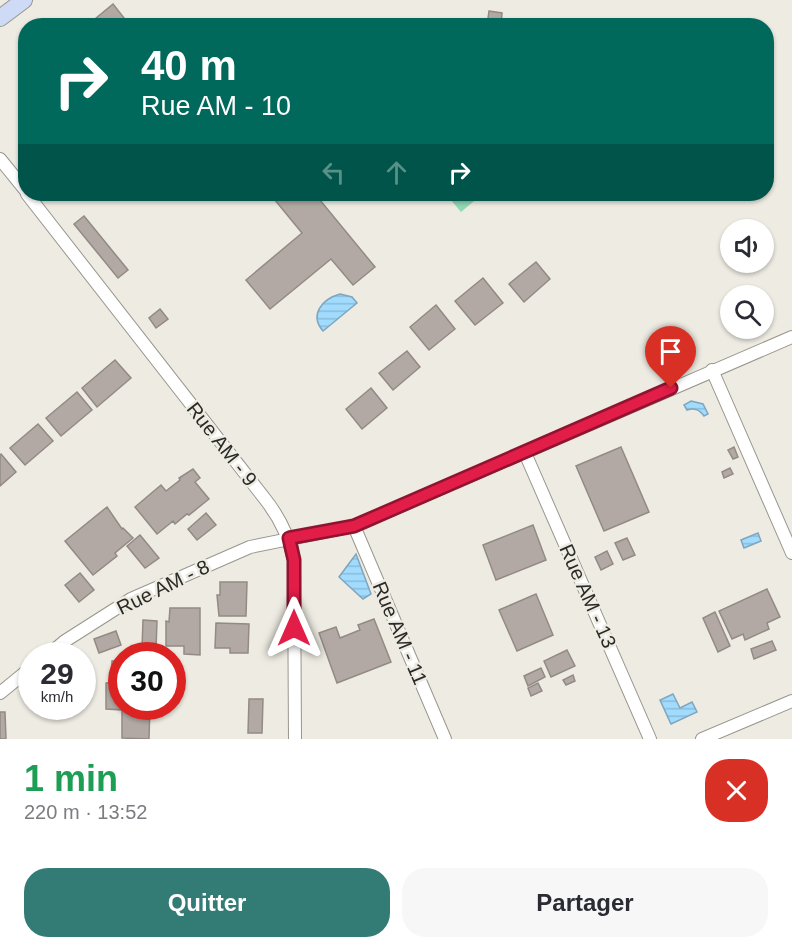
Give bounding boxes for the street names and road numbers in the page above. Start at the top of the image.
street label: Rue AM - 9 [183,398,261,490]
street label: Rue AM - 13 [555,541,621,651]
street label: Rue AM - 8 [113,555,213,619]
street label: Rue AM - 11 [368,578,432,688]

